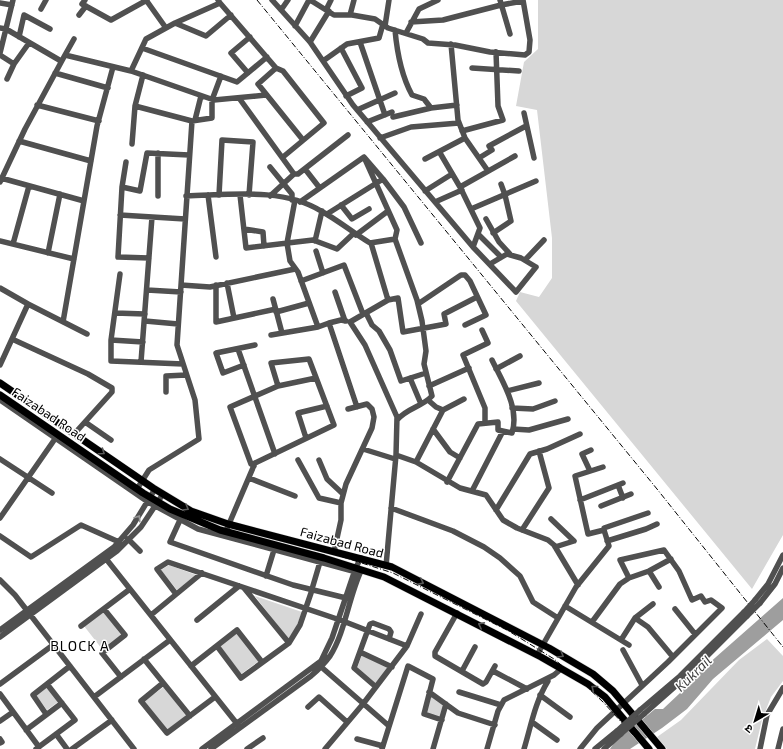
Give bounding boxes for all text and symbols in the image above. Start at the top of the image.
street label: Faizabad Road [9,383,89,445]
one-way arrow [97,447,104,454]
one-way arrow [182,503,189,510]
one-way arrow [133,515,141,522]
street label: Faizabad Road [299,523,385,561]
one-way arrow [416,578,424,585]
one-way arrow [477,622,485,630]
district label: BLOCK A [50,637,110,654]
one-way arrow [557,651,564,658]
water label: Kukrail [671,651,715,695]
one-way arrow [592,686,599,693]
north arrow [735,701,775,741]
text: उ [742,722,755,736]

